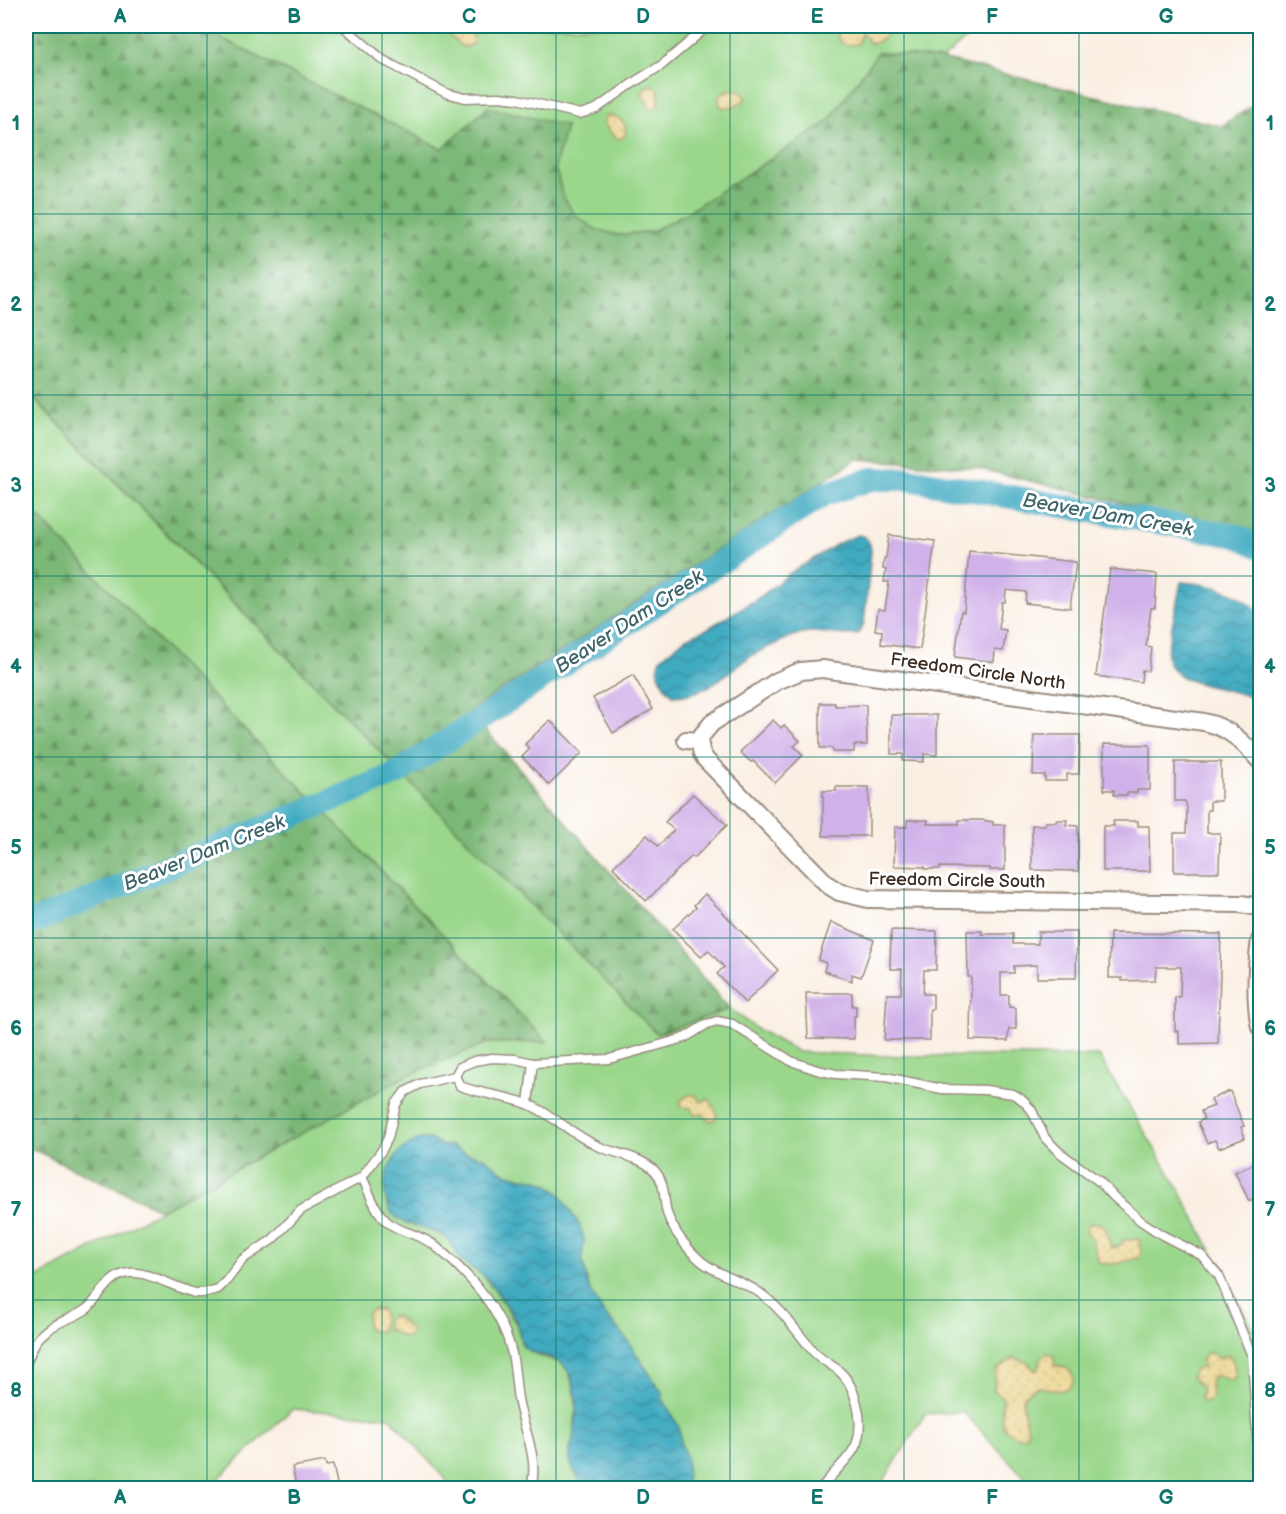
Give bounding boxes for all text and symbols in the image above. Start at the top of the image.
text: A [113,5,127,29]
text: B [287,5,301,29]
text: C [462,5,476,29]
text: D [636,5,650,29]
text: E [811,5,824,29]
text: F [986,5,998,29]
text: G [1159,5,1174,29]
text: 1 [12,112,20,136]
text: 1 [1266,112,1274,136]
text: 2 [10,293,22,317]
text: 2 [1264,293,1276,317]
text: 3 [10,474,22,498]
text: 3 [1264,474,1276,498]
water label: Beaver Dam Creek [1021,488,1196,542]
water label: Beaver Dam Creek [551,564,709,679]
street label: Freedom Circle North [889,649,1067,694]
text: 4 [10,655,22,679]
text: 4 [1264,655,1276,679]
water label: Beaver Dam Creek [120,809,290,896]
text: 5 [10,836,22,860]
text: 5 [1264,836,1276,860]
street label: Freedom Circle South [868,868,1046,893]
text: 6 [10,1017,22,1041]
text: 6 [1264,1017,1276,1041]
text: 7 [10,1198,22,1222]
text: 7 [1264,1198,1276,1222]
text: 8 [10,1379,22,1403]
text: 8 [1264,1379,1276,1403]
text: A [113,1486,127,1510]
text: B [287,1486,301,1510]
text: C [462,1486,476,1510]
text: D [636,1486,650,1510]
text: E [811,1486,824,1510]
text: F [986,1486,998,1510]
text: G [1159,1486,1174,1510]

